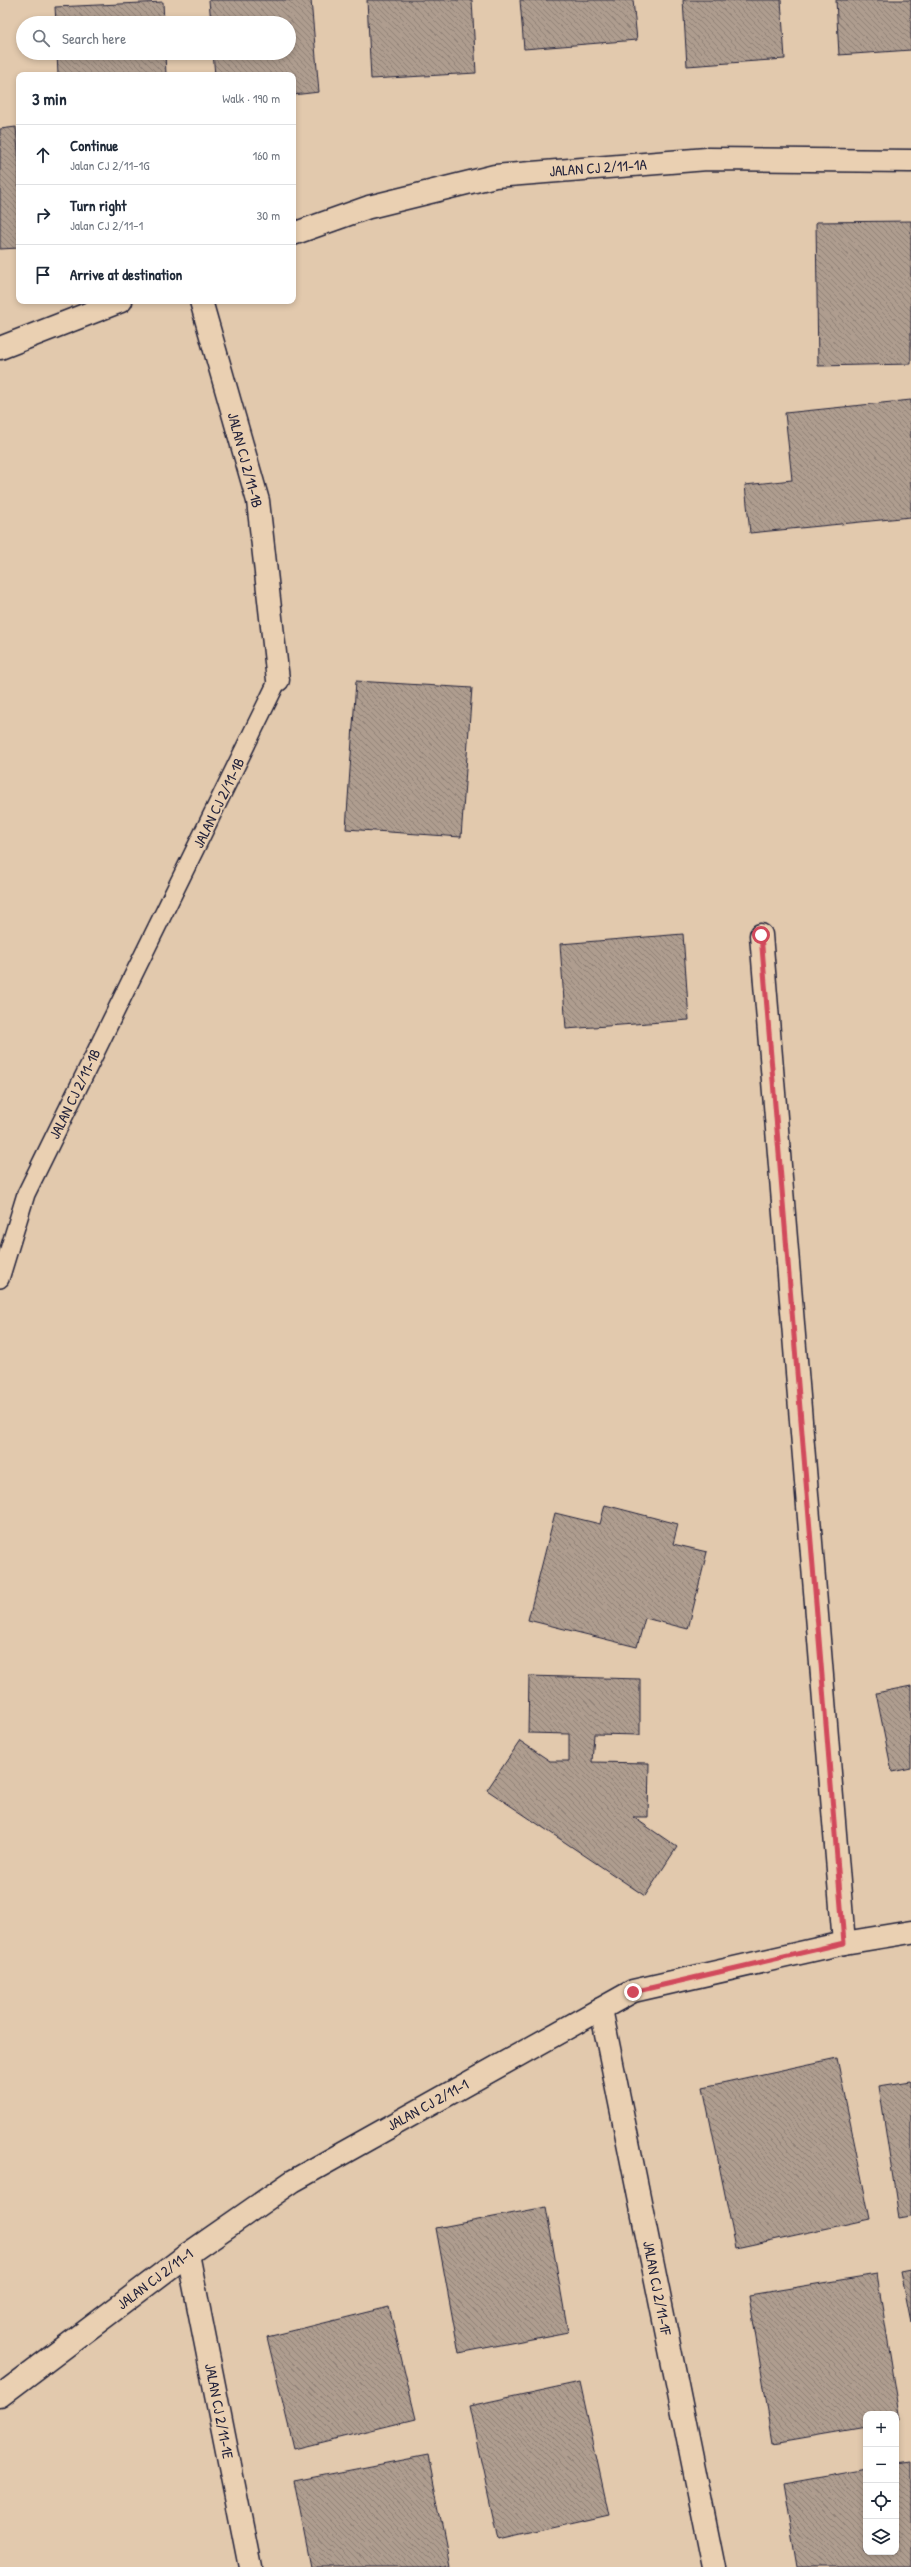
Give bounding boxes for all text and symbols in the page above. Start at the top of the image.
search box [16,16,296,60]
icon: search [30,27,52,49]
text: Search here [62,28,126,49]
text: 3 min [32,87,67,110]
text: Walk · 190 m [222,89,280,107]
text: Continue [70,135,118,156]
icon: ahead [32,144,54,166]
text: 160 m [252,146,280,164]
street label: JALAN CJ 2/11-1A [549,154,648,181]
text: Jalan CJ 2/11-1G [70,156,149,174]
text: Turn right [70,195,126,216]
icon: right [32,204,54,226]
text: 30 m [257,206,280,224]
text: Jalan CJ 2/11-1 [70,216,143,234]
icon: arrive [32,264,54,286]
text: Arrive at destination [70,264,182,285]
street label: JALAN CJ 2/11-1B [223,410,268,510]
street label: JALAN CJ 2/11-1B [188,754,249,851]
route start [752,926,770,944]
street label: JALAN CJ 2/11-1B [44,1045,105,1142]
route end [624,1983,642,2001]
street label: JALAN CJ 2/11-1 [383,2074,472,2136]
street label: JALAN CJ 2/11-1F [638,2239,677,2337]
street label: JALAN CJ 2/11-1 [112,2243,197,2314]
street label: JALAN CJ 2/11-1E [200,2361,239,2461]
map controls [863,2411,899,2555]
button: + [863,2411,899,2447]
button: − [863,2447,899,2483]
button: locate [863,2483,899,2519]
button: layers [863,2519,899,2555]

